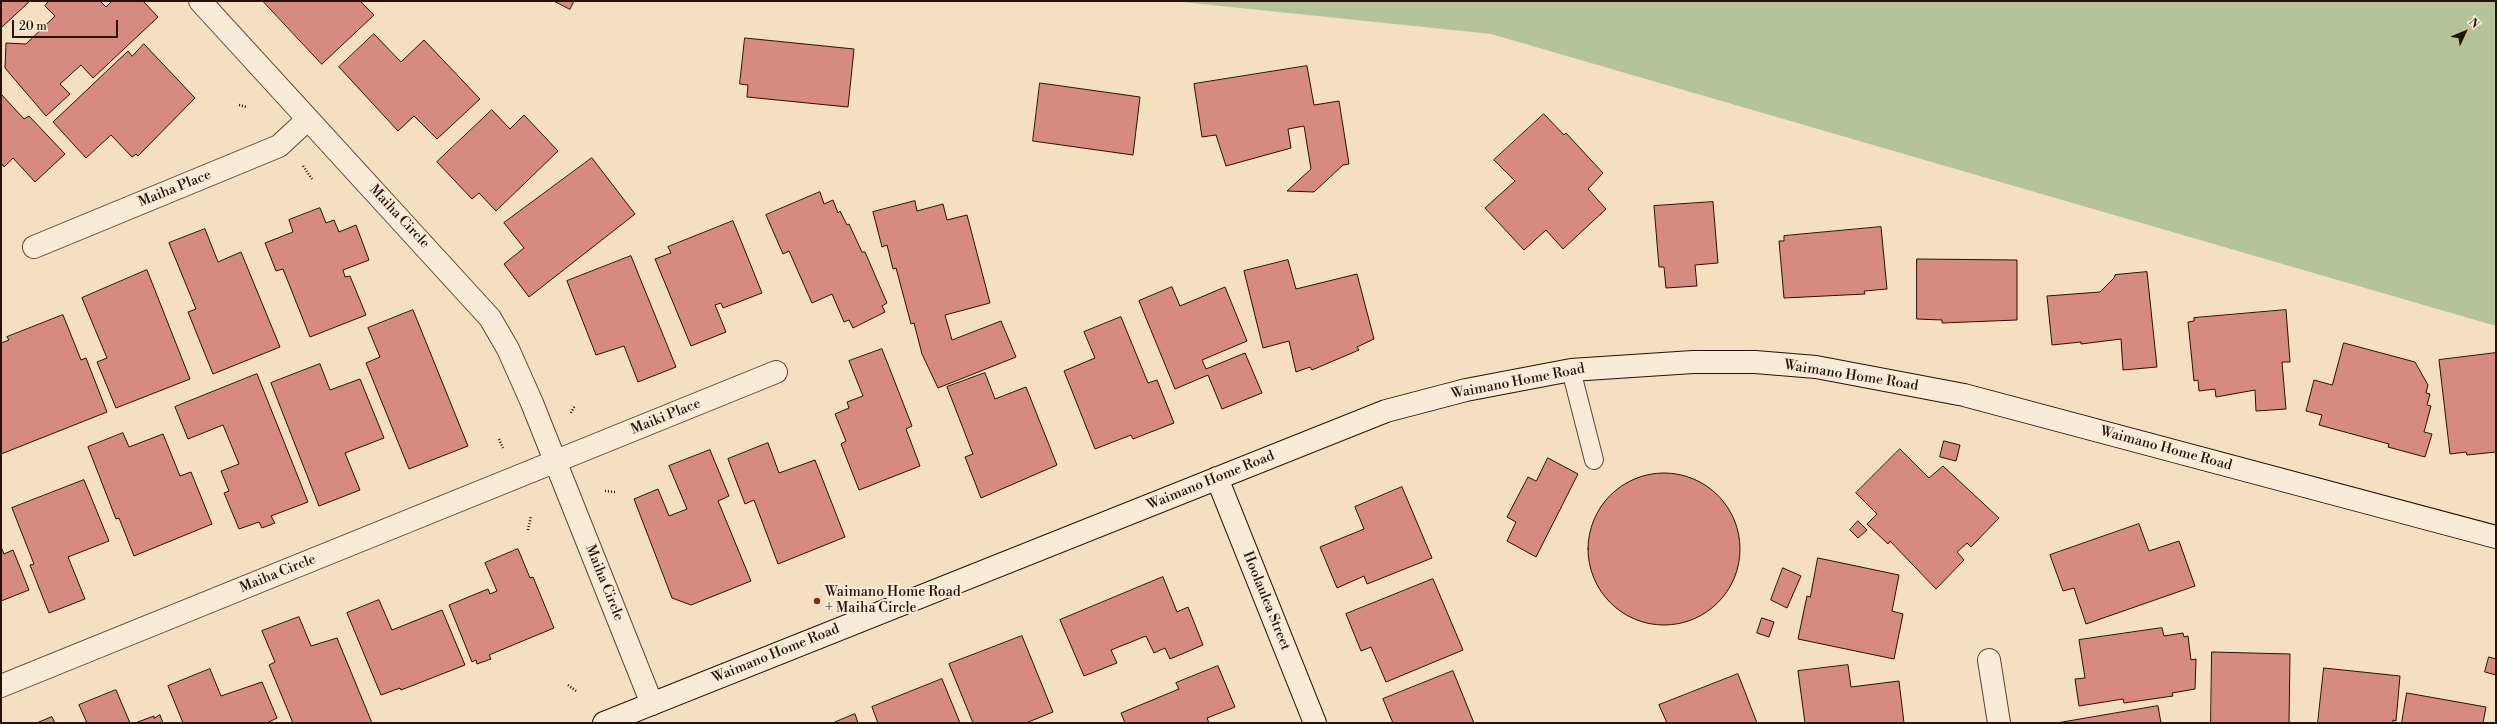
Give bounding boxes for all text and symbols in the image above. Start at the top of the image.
scale bar [14,12,120,38]
north arrow [2445,12,2485,52]
text: N [2466,16,2482,32]
text: 20 m [19,19,47,34]
street label: Maiha Place [136,167,214,211]
street label: Maiha Circle [365,182,433,252]
street label: Waimano Home Road [1783,357,1919,395]
street label: Waimano Home Road [1450,361,1586,403]
street label: Maiki Place [629,395,703,439]
street label: Waimano Home Road [2098,423,2234,475]
street label: Waimano Home Road [1145,448,1277,514]
street label: Maiha Circle [581,542,627,624]
street label: Hoolaulea Street [1238,549,1294,653]
street label: Maiha Circle [237,551,319,597]
place label: Waimano Home Road + Maiha Circle [825,585,961,618]
marker: Waimano Home Road + Maiha Circle [812,596,822,606]
street label: Waimano Home Road [710,621,842,687]

